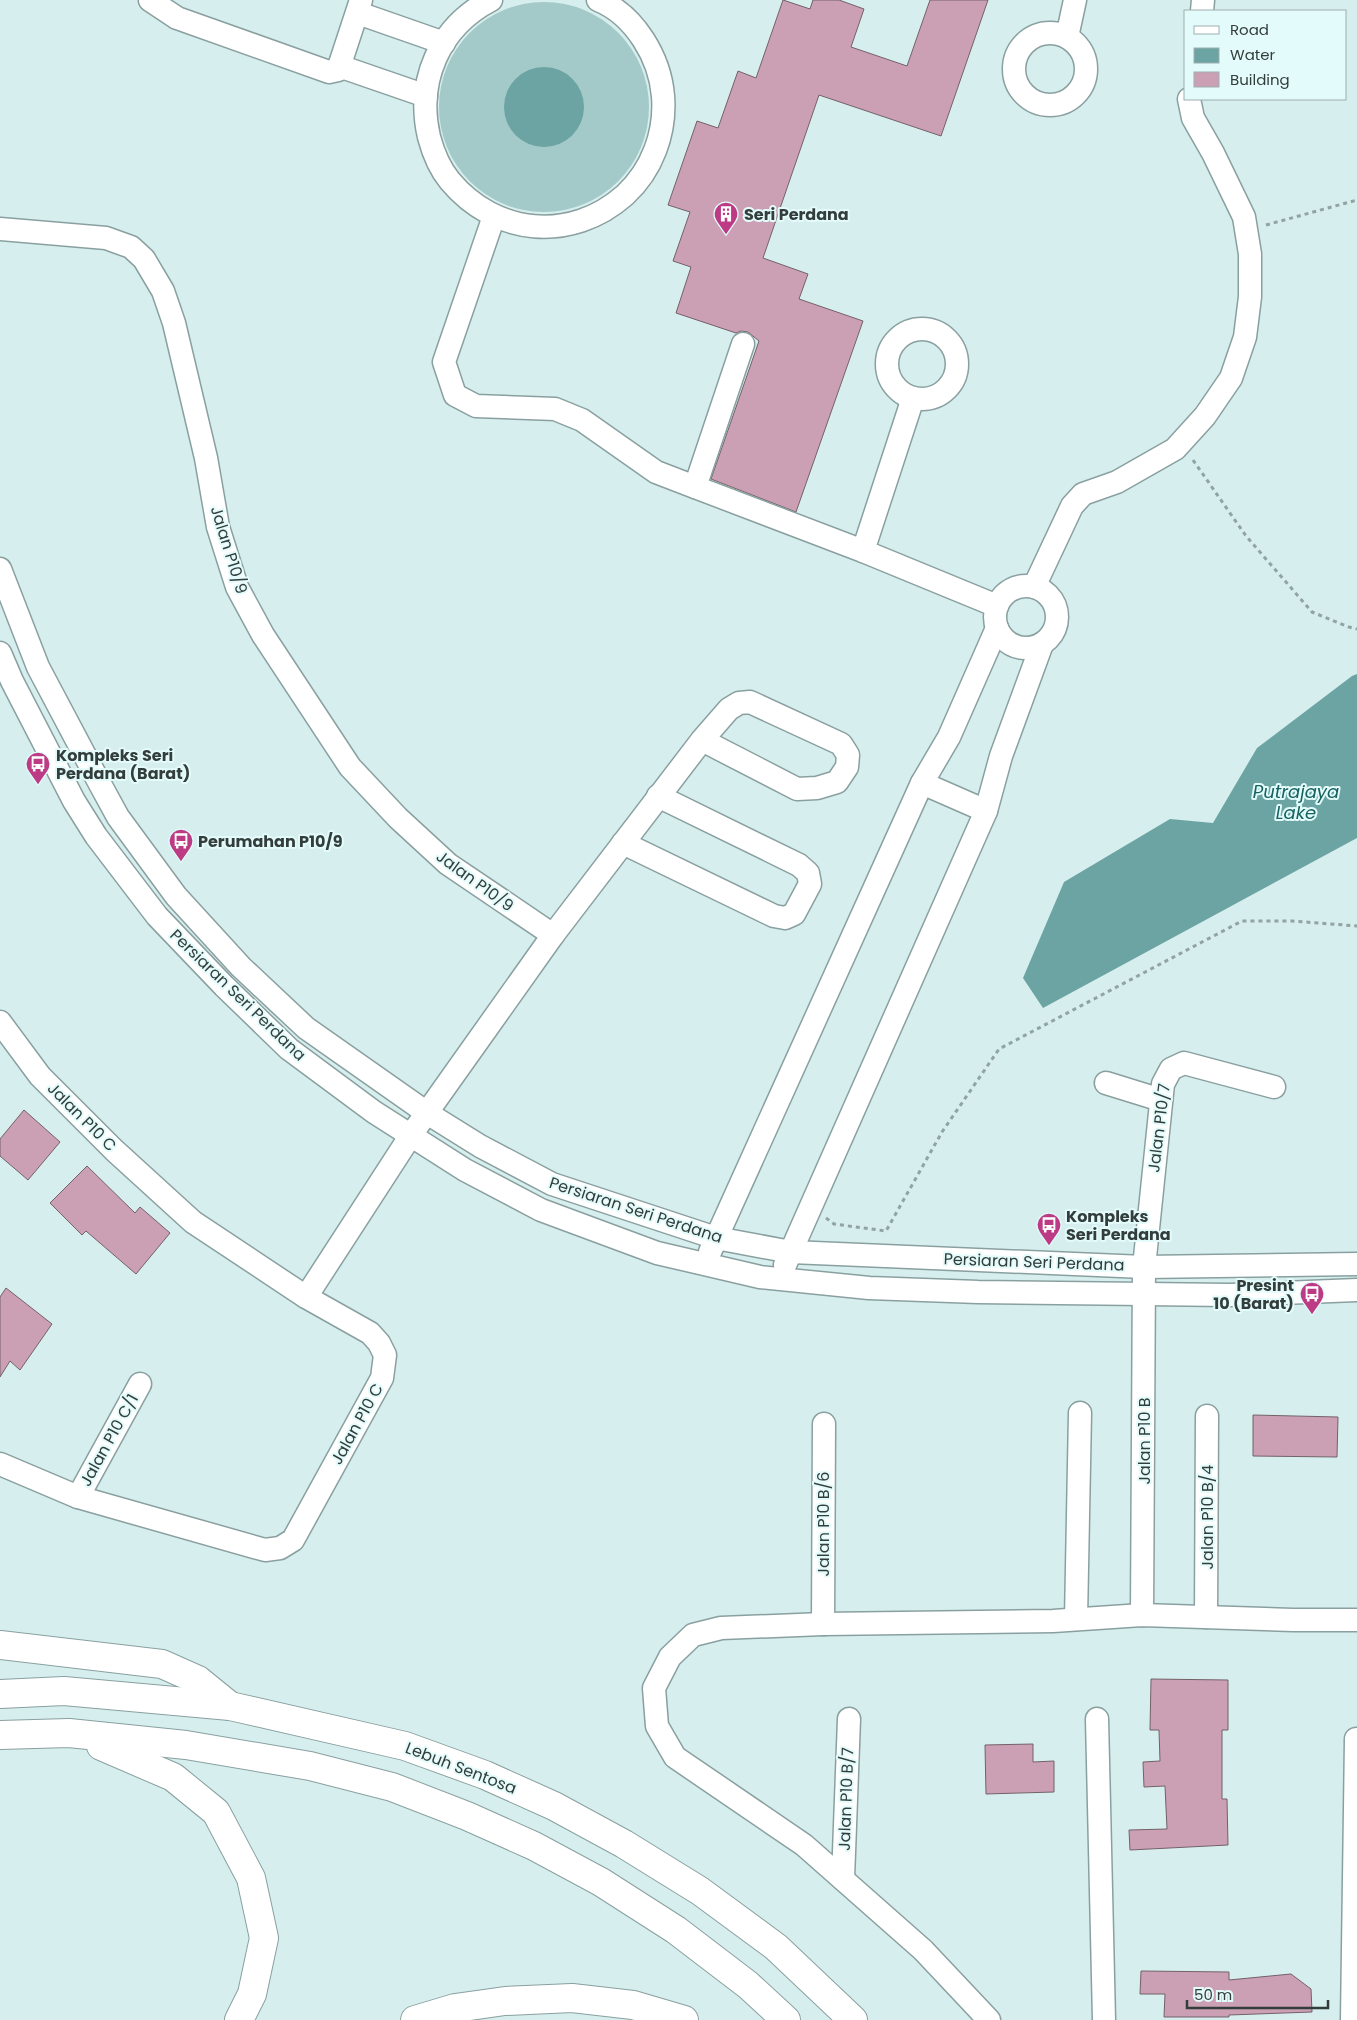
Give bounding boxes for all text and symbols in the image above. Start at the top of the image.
legend [1184,10,1347,100]
text: Road [1230,19,1269,40]
text: Water [1230,44,1276,65]
text: Building [1230,69,1290,90]
building icon: Seri Perdana [713,201,739,235]
place label: Seri Perdana [744,203,849,226]
street label: Jalan P10/9 [205,503,253,597]
place label: Kompleks Seri Perdana (Barat) [56,744,190,785]
bus stop icon: Kompleks Seri Perdana (Barat) [25,751,51,785]
water label: Putrajaya Lake [1253,779,1339,825]
bus stop icon: Perumahan P10/9 [168,828,194,862]
place label: Perumahan P10/9 [198,830,343,853]
street label: Jalan P10/9 [432,845,518,917]
street label: Persiaran Seri Perdana [165,924,311,1066]
street label: Jalan P10 C [42,1077,122,1157]
street label: Jalan P10/7 [1142,1082,1176,1174]
street label: Persiaran Seri Perdana [546,1171,726,1249]
place label: Kompleks Seri Perdana [1066,1205,1171,1246]
bus stop icon: Kompleks Seri Perdana [1036,1212,1062,1246]
street label: Persiaran Seri Perdana [943,1247,1125,1277]
place label: Presint 10 (Barat) [1213,1274,1294,1315]
bus stop icon: Presint 10 (Barat) [1299,1281,1325,1315]
street label: Jalan P10 C [325,1379,389,1469]
street label: Jalan P10 C/1 [74,1390,144,1490]
street label: Jalan P10 B [1133,1397,1156,1485]
street label: Jalan P10 B/4 [1196,1465,1219,1569]
street label: Jalan P10 B/6 [812,1472,835,1576]
street label: Lebuh Sentosa [402,1736,520,1800]
street label: Jalan P10 B/7 [833,1747,859,1851]
scale bar [1187,1978,1328,2010]
text: 50 m [1194,1984,1232,2005]

